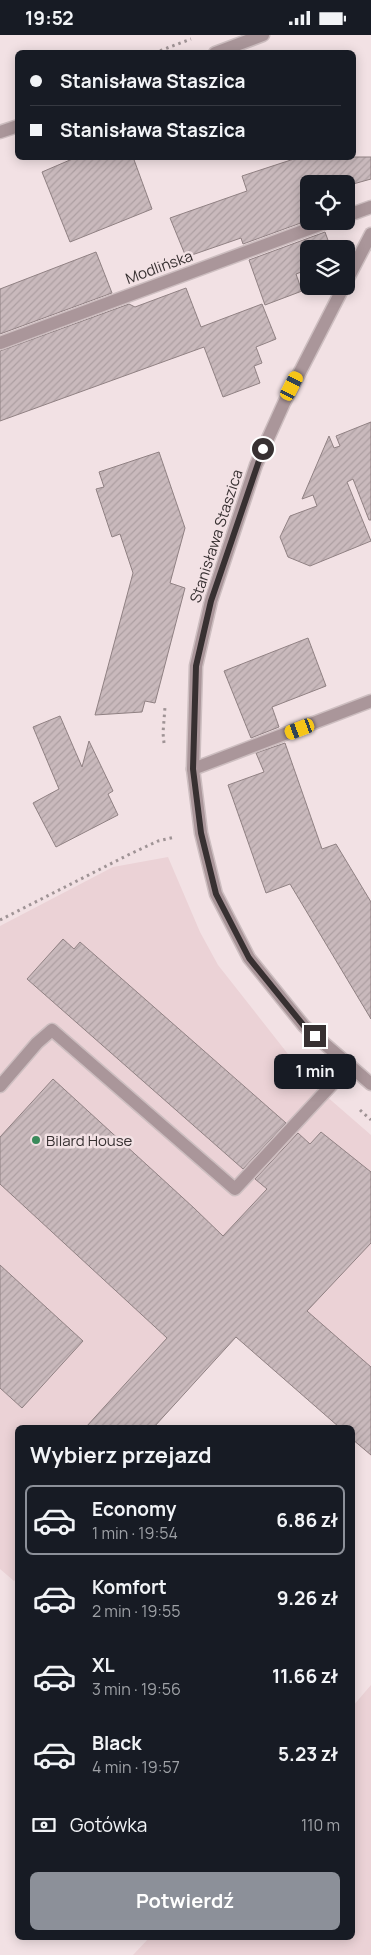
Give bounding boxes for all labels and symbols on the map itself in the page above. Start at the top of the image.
street label: Modlińska [123,245,195,289]
car [278,369,305,403]
route start [252,438,274,460]
street label: Stanisława Staszica [185,467,247,605]
car [283,717,316,741]
route end [304,1025,326,1047]
callout: 1 min [274,1053,356,1089]
place label: Bilard House [46,1130,133,1151]
marker: Bilard House [30,1134,42,1146]

